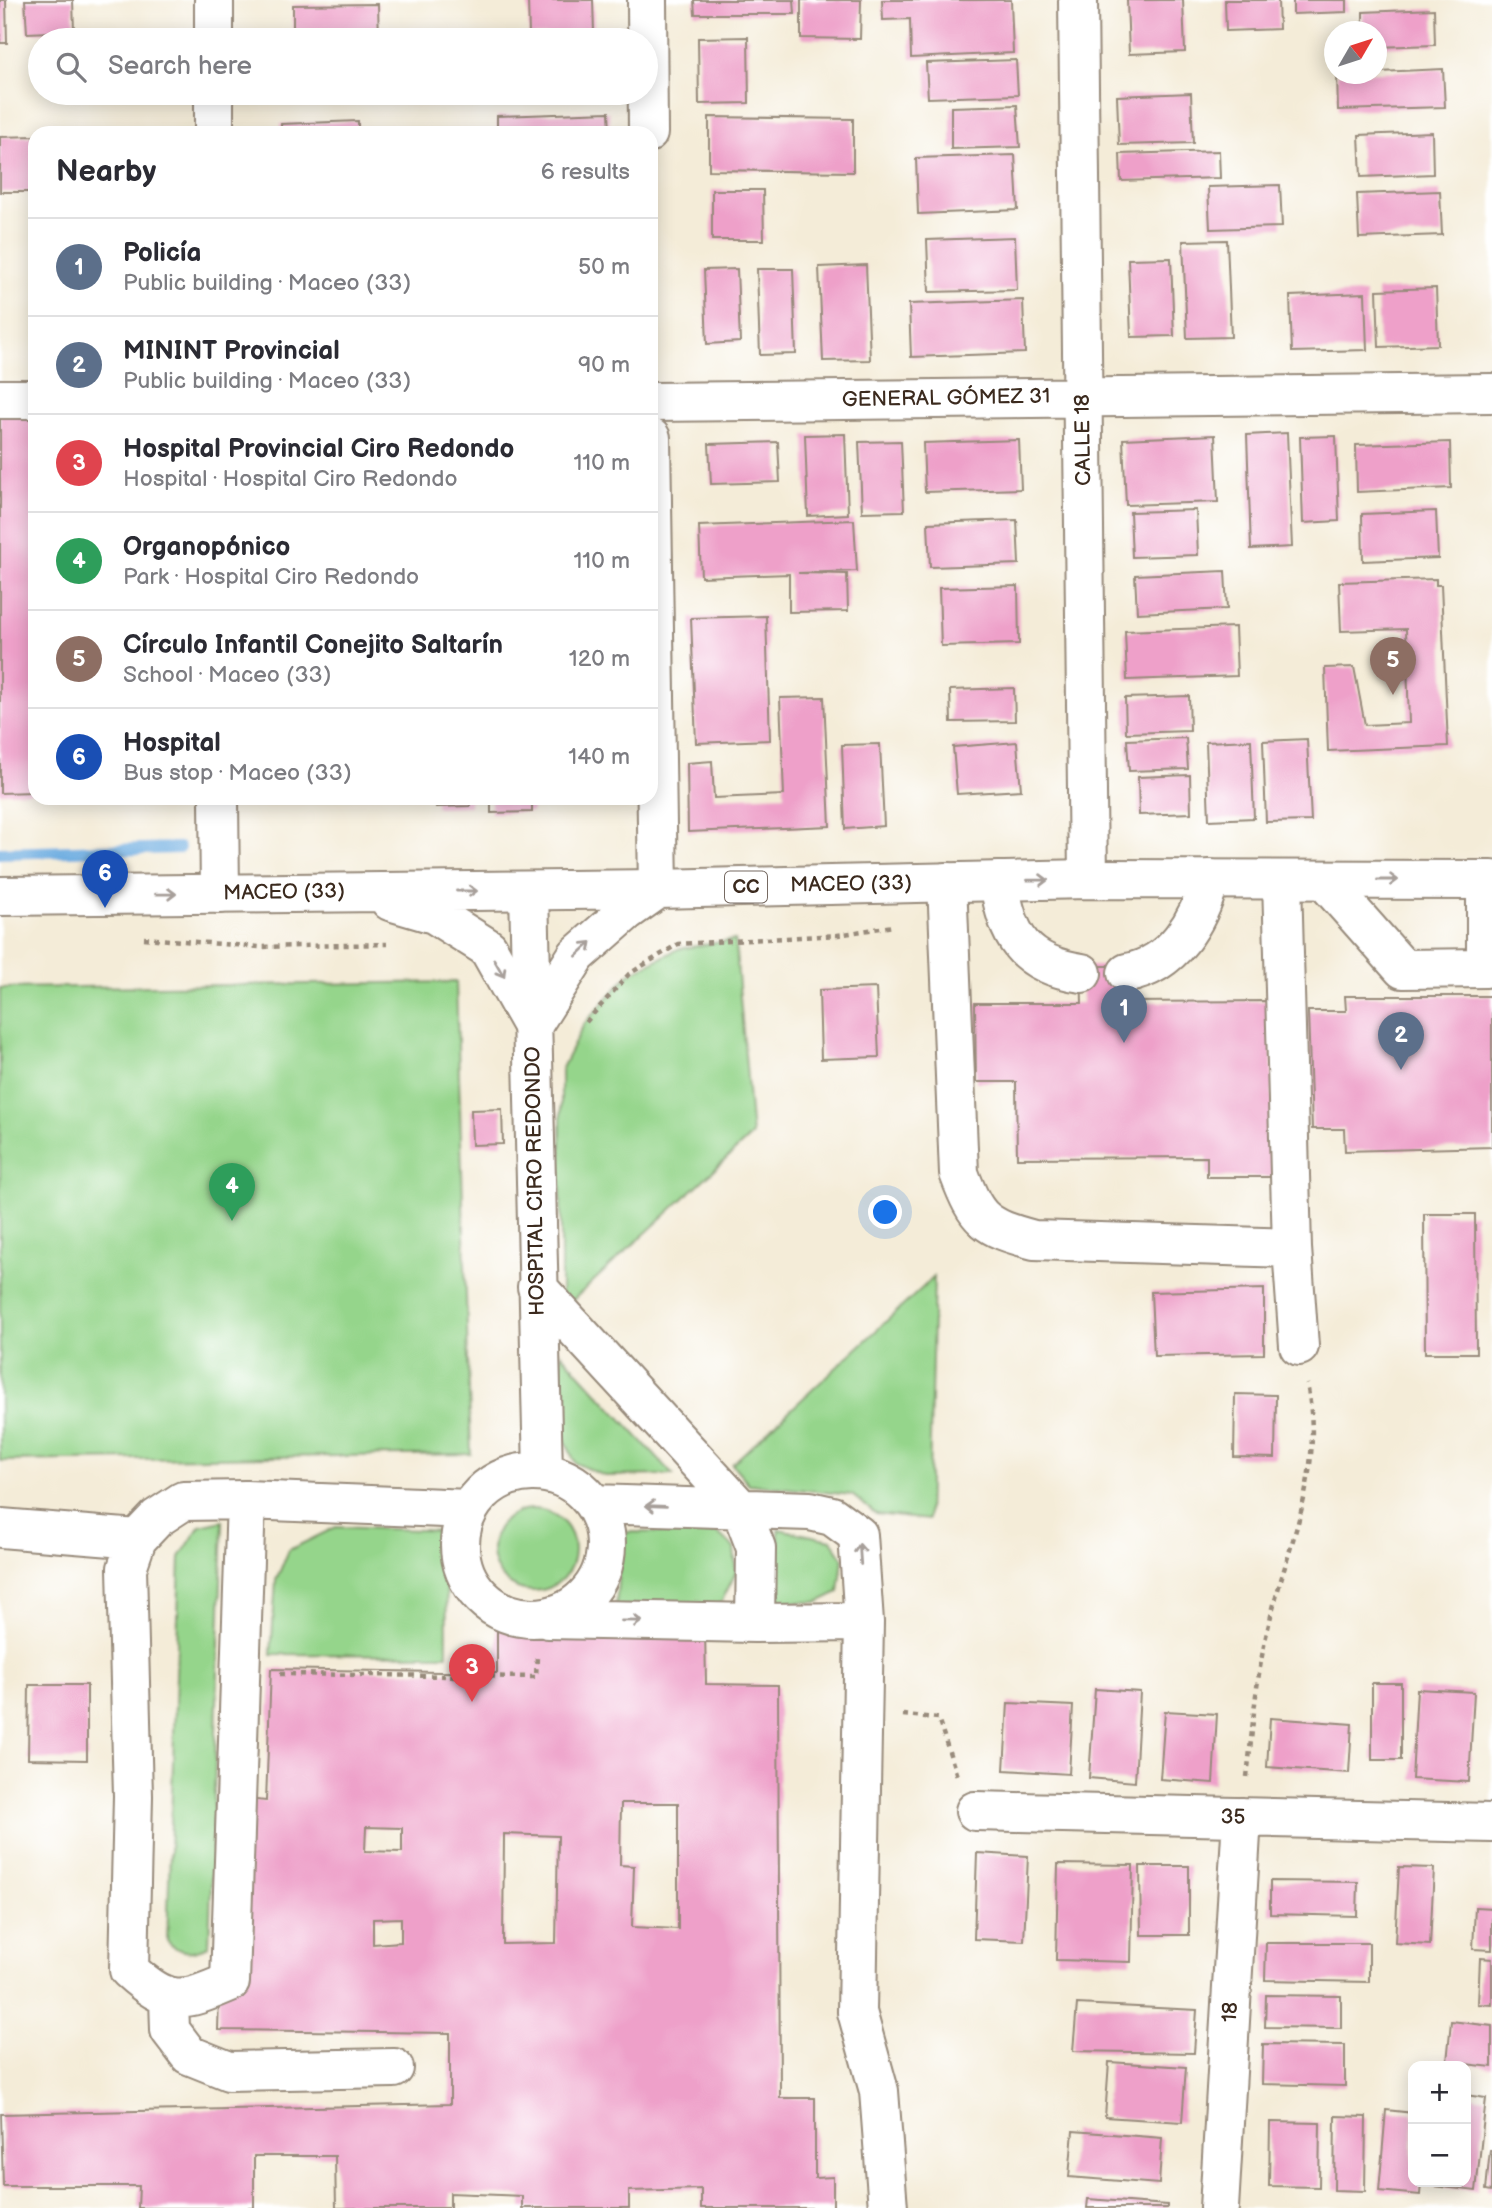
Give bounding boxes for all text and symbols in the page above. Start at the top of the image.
north arrow [1324,21,1387,84]
search box [28,28,658,105]
icon: search [52,48,90,86]
text: Search here [108,51,252,82]
text: Nearby [56,154,156,190]
text: 6 results [541,158,630,186]
text: Policía [123,238,201,269]
text: 1 [74,253,84,281]
text: 50 m [578,253,630,281]
text: Public building · Maceo (33) [123,269,411,297]
text: MININT Provincial [123,336,340,367]
text: 2 [72,351,86,379]
text: 90 m [578,351,630,379]
text: Public building · Maceo (33) [123,367,411,395]
street label: GENERAL GÓMEZ 31 [842,384,1050,412]
street label: CALLE 18 [1070,394,1096,486]
text: Hospital Provincial Ciro Redondo [123,434,514,465]
text: 3 [72,449,86,477]
text: 110 m [573,449,630,477]
text: Hospital · Hospital Ciro Redondo [123,465,458,493]
text: Organopónico [123,532,290,563]
text: 4 [72,547,86,575]
text: 110 m [573,547,630,575]
text: Park · Hospital Ciro Redondo [123,563,419,591]
text: Círculo Infantil Conejito Saltarín [123,630,503,661]
pin: 5 [1370,637,1416,695]
text: 5 [72,645,86,673]
text: 120 m [569,645,630,673]
text: School · Maceo (33) [123,661,331,689]
text: Hospital [123,728,221,759]
text: 6 [72,743,86,771]
text: 140 m [568,743,630,771]
text: Bus stop · Maceo (33) [123,759,351,787]
pin: 6 [82,850,128,908]
street label: MACEO (33) [790,870,912,898]
road number: CC [725,872,767,902]
one-way arrow [1026,873,1049,887]
one-way arrow [1376,873,1399,887]
street label: MACEO (33) [223,878,345,906]
one-way arrow [455,884,478,898]
one-way arrow [154,888,177,901]
one-way arrow [575,941,592,958]
one-way arrow [492,958,506,978]
pin: 1 [1101,985,1147,1043]
pin: 2 [1378,1012,1424,1070]
street label: HOSPITAL CIRO REDONDO [520,1046,550,1316]
pin: 4 [209,1163,255,1221]
your location [868,1195,902,1229]
one-way arrow [645,1500,668,1513]
one-way arrow [853,1542,866,1565]
one-way arrow [620,1614,643,1627]
pin: 3 [449,1644,495,1702]
street label: 35 [1220,1804,1246,1830]
street label: 18 [1217,2001,1243,2023]
map controls [1408,2061,1471,2187]
button: + [1408,2061,1471,2124]
button: − [1408,2124,1471,2187]

